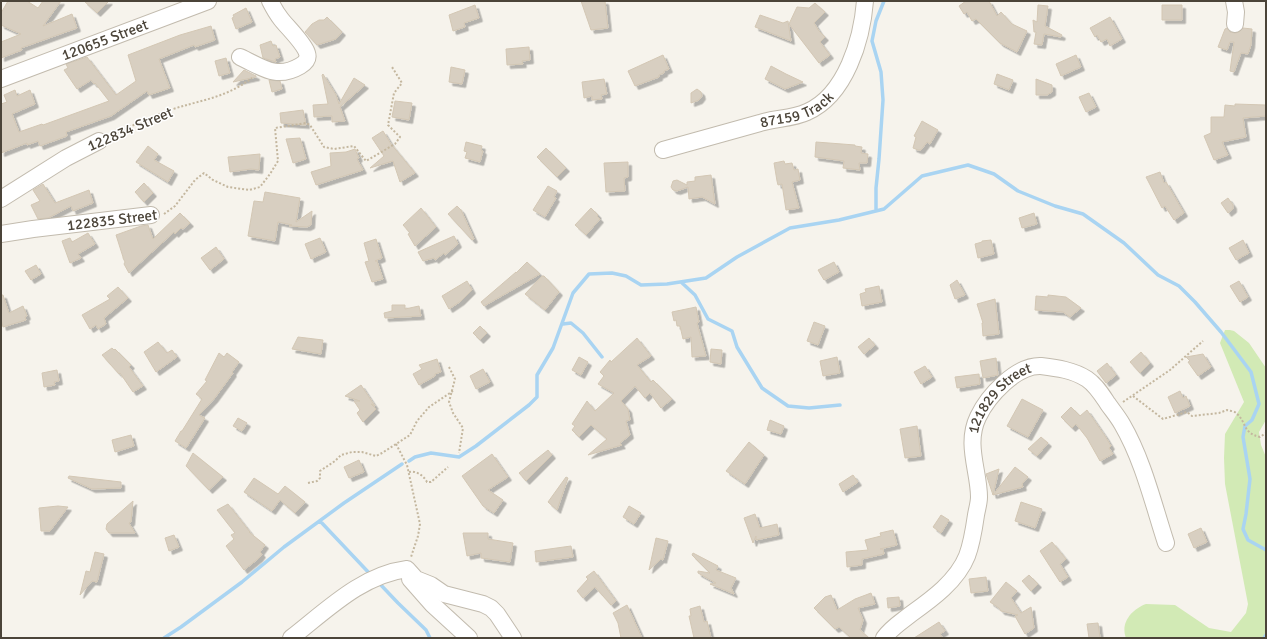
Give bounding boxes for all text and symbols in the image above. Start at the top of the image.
street label: 120655 Street [59,15,151,64]
street label: 87159 Track [758,88,838,132]
street label: 122834 Street [85,103,175,155]
street label: 122835 Street [66,206,158,234]
street label: 121829 Street [964,359,1033,435]

